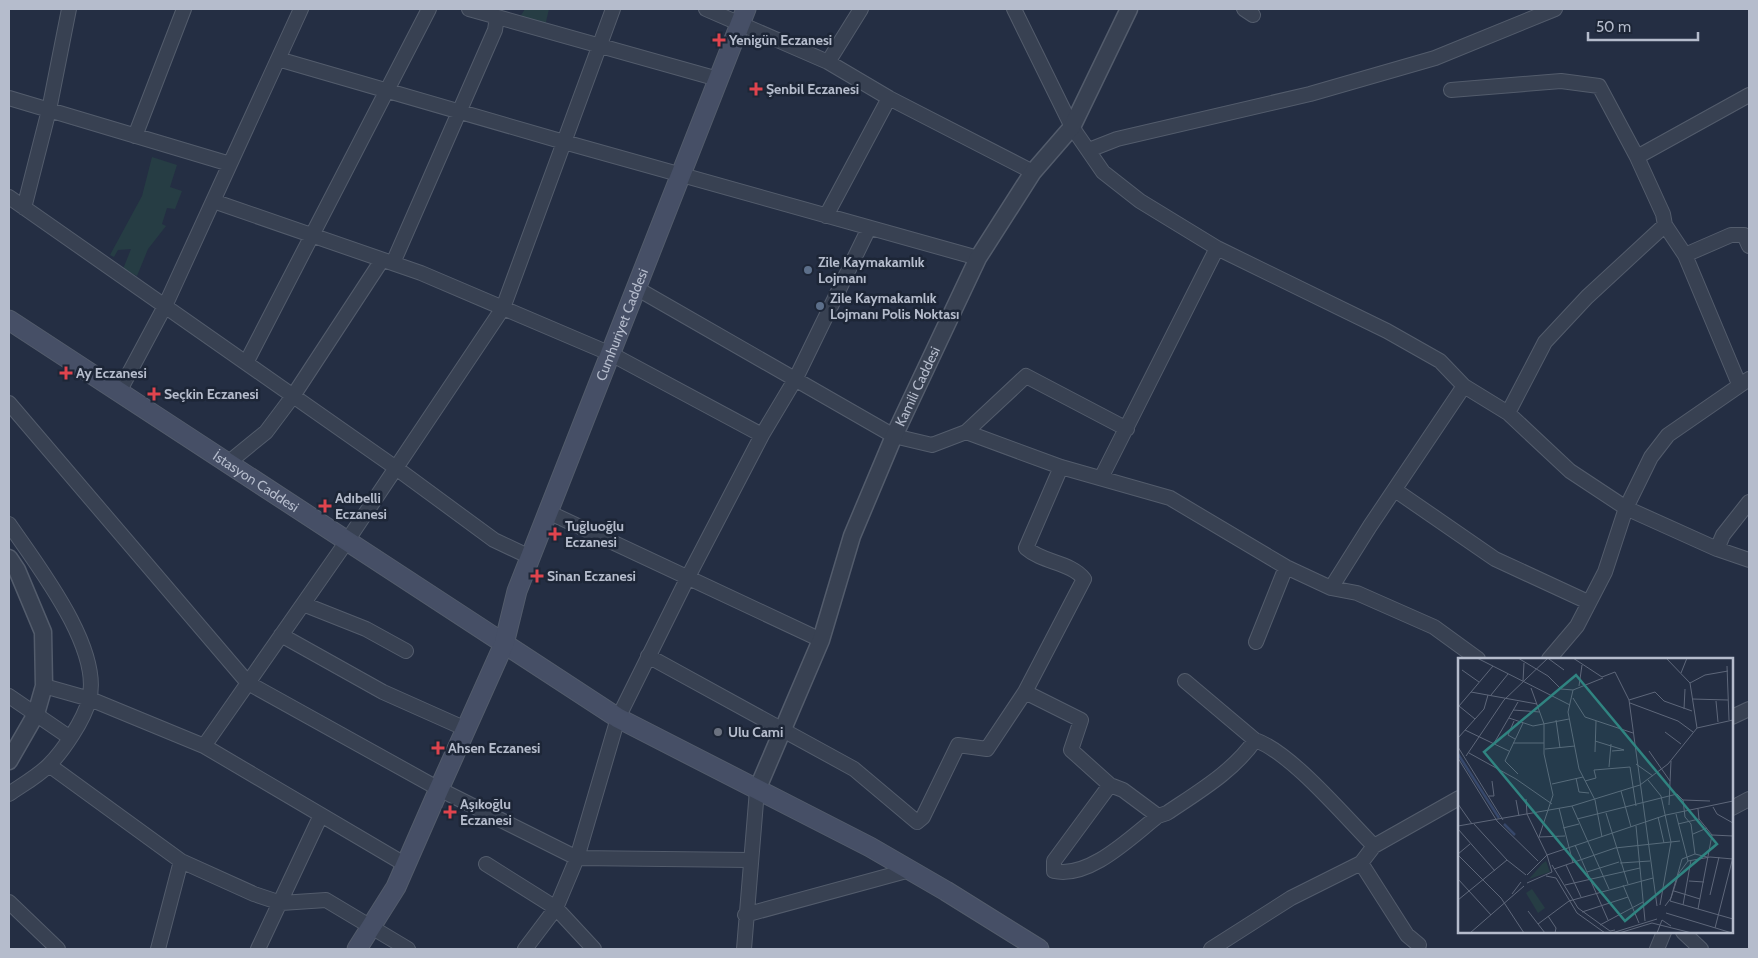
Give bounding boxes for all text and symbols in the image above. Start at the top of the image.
scale bar [1588,10,1698,42]
text: 50 m [1596,18,1631,36]
place label: Yenigün Eczanesi [728,31,832,49]
marker: Yenigün Eczanesi [713,34,725,46]
place label: Şenbil Eczanesi [766,80,859,98]
marker: Şenbil Eczanesi [750,83,762,95]
place label: Zile Kaymakamlık Lojmanı [818,253,925,287]
marker: Zile Kaymakamlık Lojmanı [802,264,814,276]
street label: Cumhuriyet Caddesi [592,266,652,383]
place label: Zile Kaymakamlık Lojmanı Polis Noktası [830,289,959,323]
marker: Zile Kaymakamlık Lojmanı Polis Noktası [814,300,826,312]
street label: Kamili Caddesi [891,343,944,429]
place label: Ay Eczanesi [76,364,147,382]
marker: Ay Eczanesi [60,367,72,379]
place label: Seçkin Eczanesi [164,385,259,403]
marker: Seçkin Eczanesi [148,388,160,400]
street label: İstasyon Caddesi [210,447,302,516]
place label: Adıbelli Eczanesi [335,489,387,523]
marker: Adıbelli Eczanesi [319,500,331,512]
place label: Tuğluoğlu Eczanesi [565,517,624,551]
marker: Tuğluoğlu Eczanesi [549,528,561,540]
place label: Sinan Eczanesi [547,567,636,585]
marker: Sinan Eczanesi [531,570,543,582]
inset map [1458,658,1733,933]
place label: Ulu Cami [728,723,783,741]
marker: Ulu Cami [712,726,724,738]
place label: Ahsen Eczanesi [448,739,540,757]
marker: Ahsen Eczanesi [432,742,444,754]
place label: Aşıkoğlu Eczanesi [460,795,512,829]
marker: Aşıkoğlu Eczanesi [444,806,456,818]

